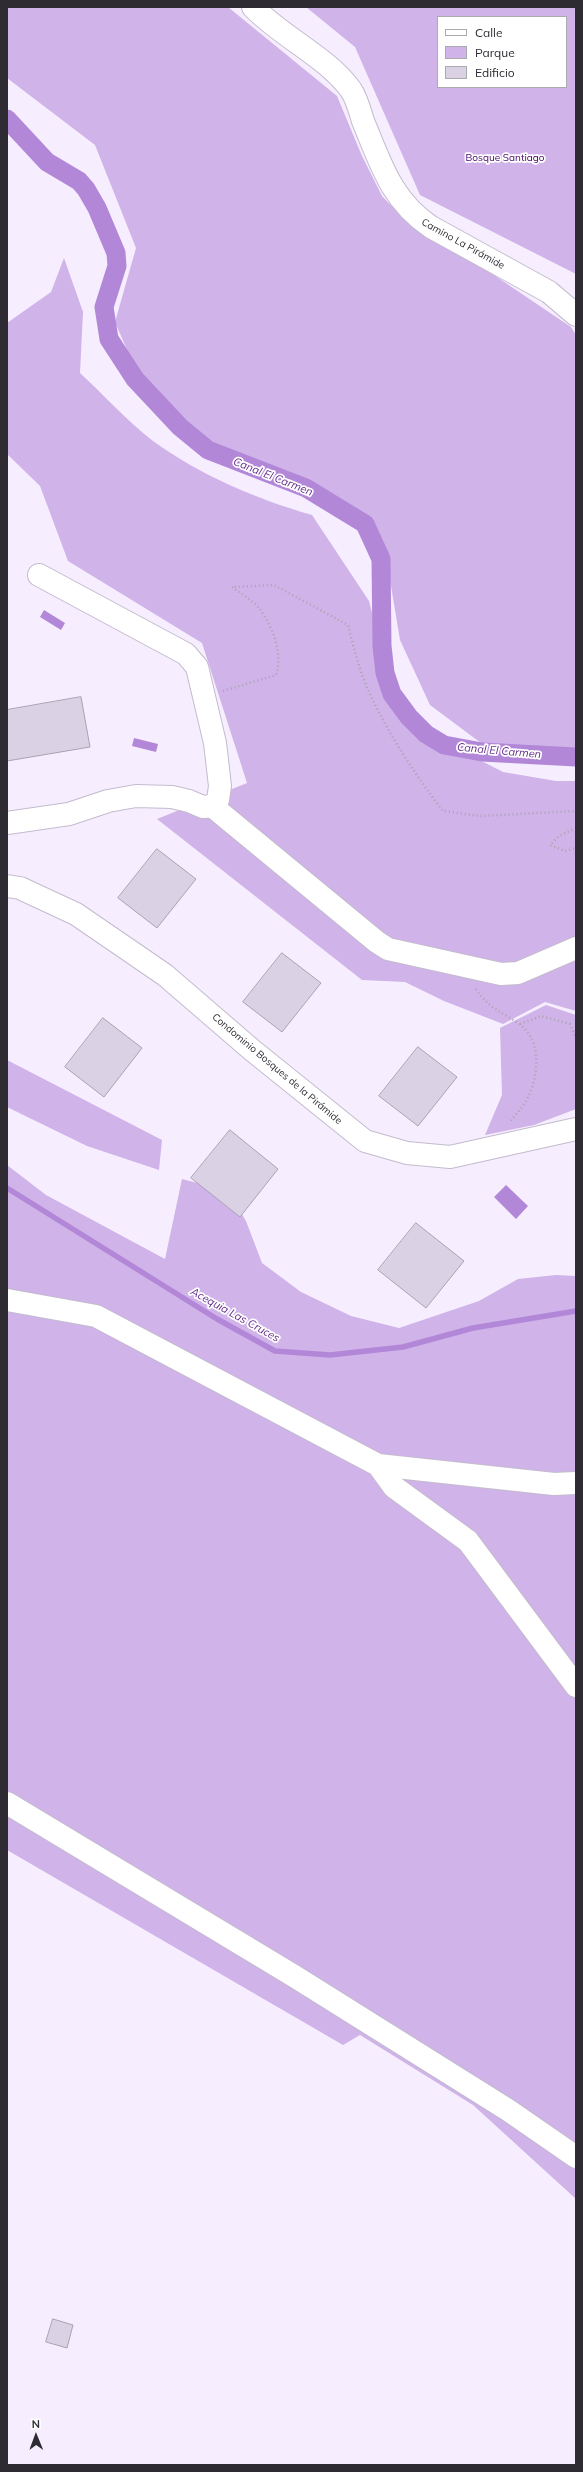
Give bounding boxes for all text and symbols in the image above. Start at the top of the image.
legend [437,16,567,88]
text: Calle [475,25,502,40]
text: Parque [475,45,515,60]
text: Edificio [475,65,515,80]
park label: Bosque Santiago [466,152,544,164]
street label: Camino La Pirámide [419,216,507,272]
water label: Canal El Carmen [231,455,315,499]
water label: Canal El Carmen [456,741,542,761]
street label: Condominio Bosques de la Pirámide [210,1011,344,1127]
water label: Acequia Las Cruces [188,1285,282,1345]
north arrow [16,2416,56,2456]
text: N [32,2417,40,2431]

